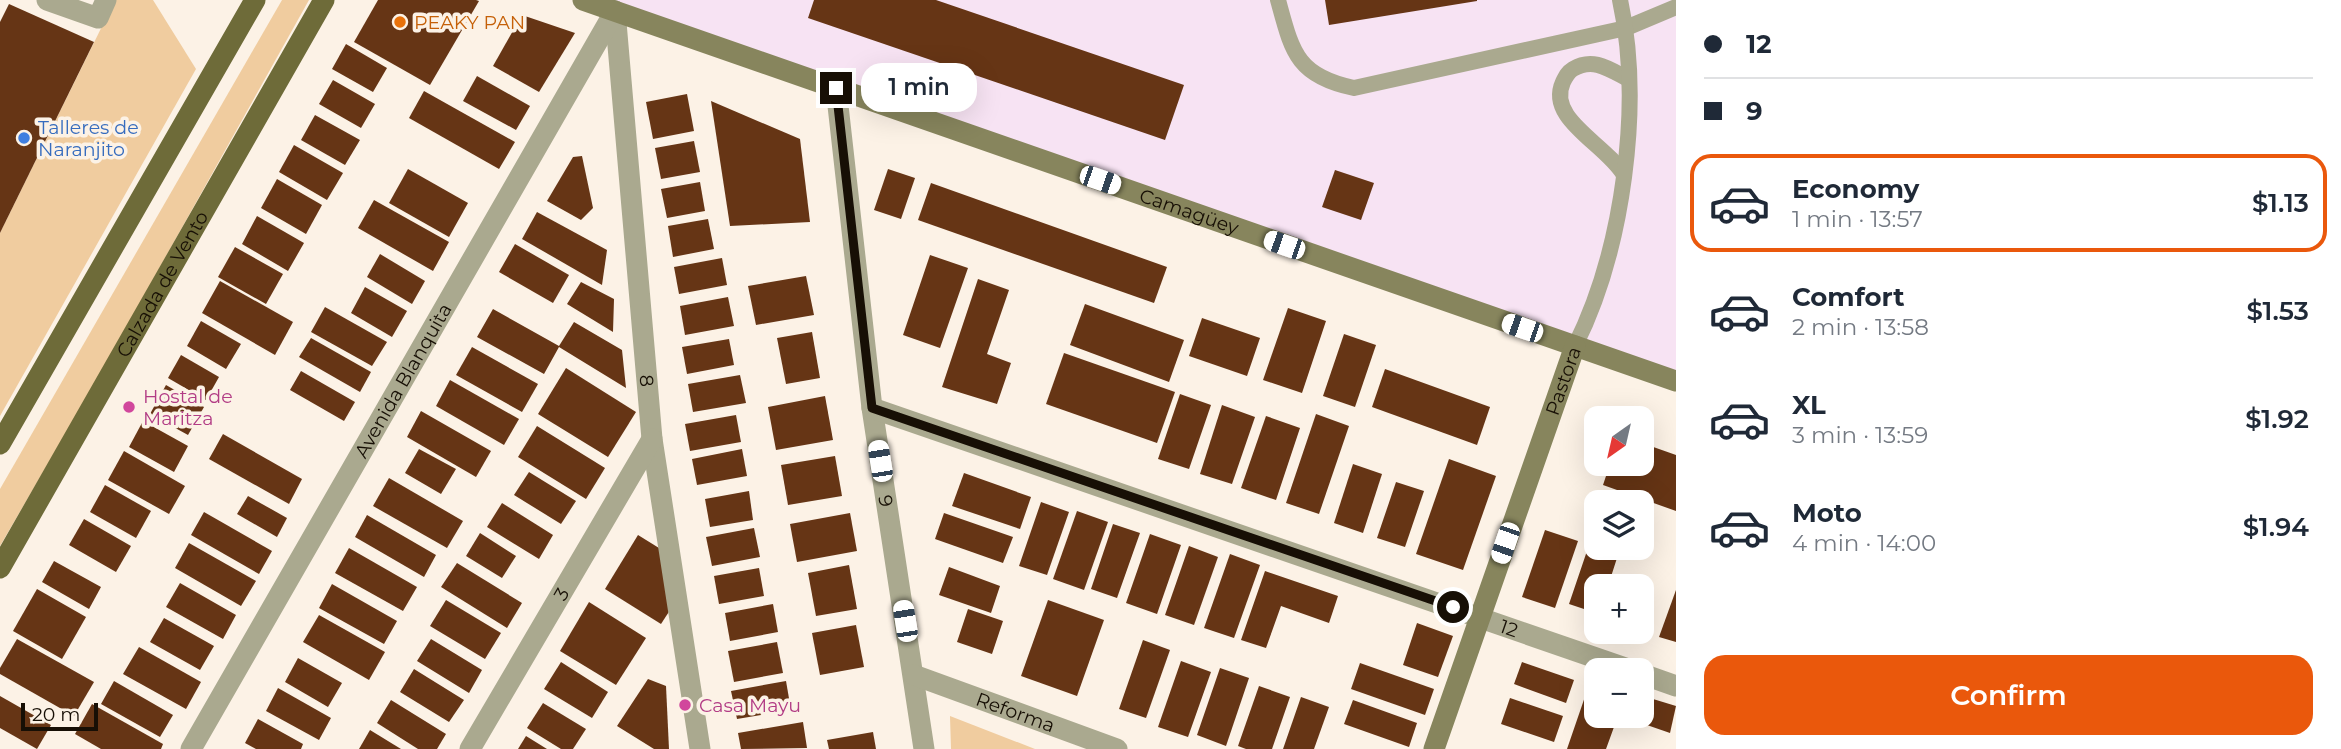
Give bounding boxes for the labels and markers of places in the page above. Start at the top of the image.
place label: PEAKY PAN [414,11,525,34]
marker: PEAKY PAN [392,14,408,30]
place label: Talleres de Naranjito [38,116,139,161]
marker: Talleres de Naranjito [16,130,32,146]
place label: Hostal de Maritza [143,385,233,430]
marker: Hostal de Maritza [121,399,137,415]
place label: Casa Mayu [699,694,801,717]
marker: Casa Mayu [677,697,693,713]

